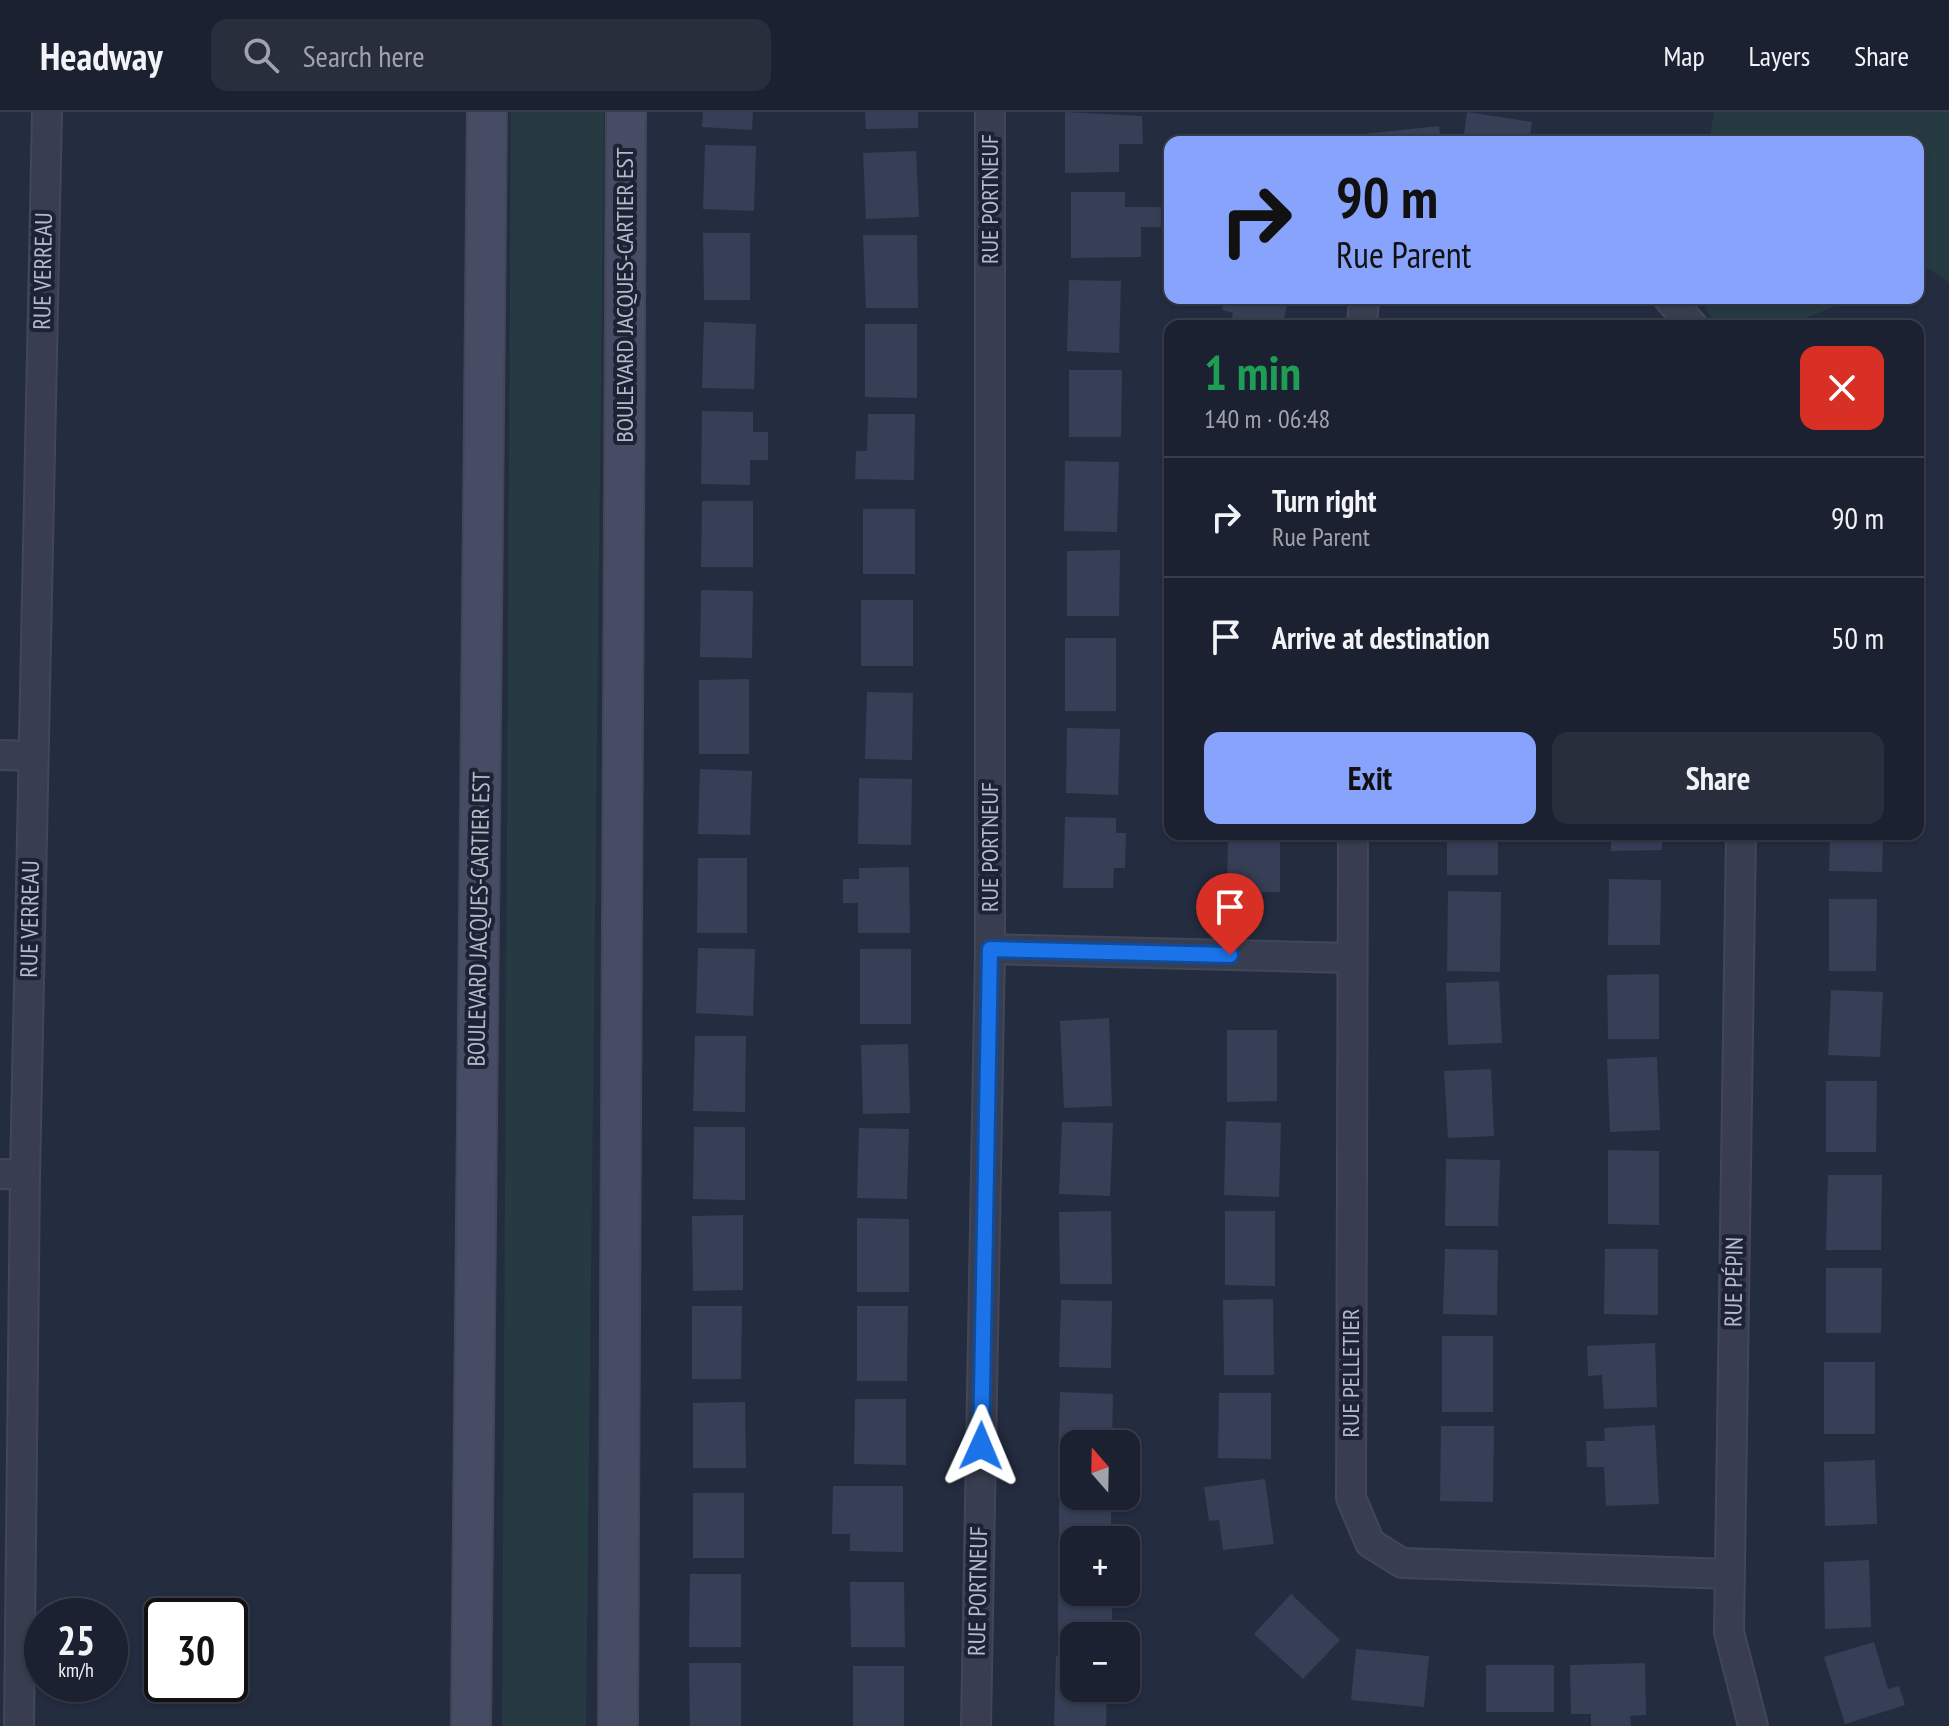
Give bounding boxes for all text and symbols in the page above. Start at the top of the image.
search box [211,19,771,91]
text: Headway [40,31,163,80]
icon: search [239,33,283,77]
text: Search here [303,36,425,75]
text: Map [1663,37,1705,74]
text: Layers [1749,37,1810,74]
text: Share [1854,37,1909,74]
street label: RUE PORTNEUF [974,134,1005,264]
street label: BOULEVARD JACQUES-CARTIER EST [609,147,640,442]
text: 90 m [1336,161,1438,233]
icon: right [1204,168,1308,272]
street label: RUE VERREAU [26,212,59,330]
text: Rue Parent [1336,231,1472,278]
text: 1 min [1204,341,1301,403]
button: close [1800,346,1884,430]
text: 140 m · 06:48 [1204,402,1330,435]
text: Turn right [1272,481,1376,520]
icon: right [1204,495,1248,539]
text: 90 m [1831,498,1884,537]
text: Rue Parent [1272,520,1370,553]
icon: arrive [1204,615,1248,659]
text: Arrive at destination [1272,618,1490,657]
text: 50 m [1831,618,1884,657]
button: Exit [1204,732,1536,824]
button: Share [1552,732,1884,824]
street label: BOULEVARD JACQUES-CARTIER EST [460,771,497,1067]
street label: RUE PORTNEUF [974,782,1005,912]
street label: RUE VERREAU [13,860,46,978]
pin [1196,873,1264,955]
icon: arrive [1208,885,1252,929]
street label: RUE PÉPIN [1717,1237,1750,1327]
street label: RUE PELLETIER [1335,1309,1366,1437]
position arrow [939,1404,1023,1488]
north arrow [1060,1430,1140,1510]
map controls [1060,1430,1140,1702]
street label: RUE PORTNEUF [961,1526,994,1656]
button: + [1060,1526,1140,1606]
speed limit sign: 30 [144,1598,248,1702]
text: 25 [57,1614,95,1666]
button: − [1060,1622,1140,1702]
text: km/h [58,1657,94,1683]

